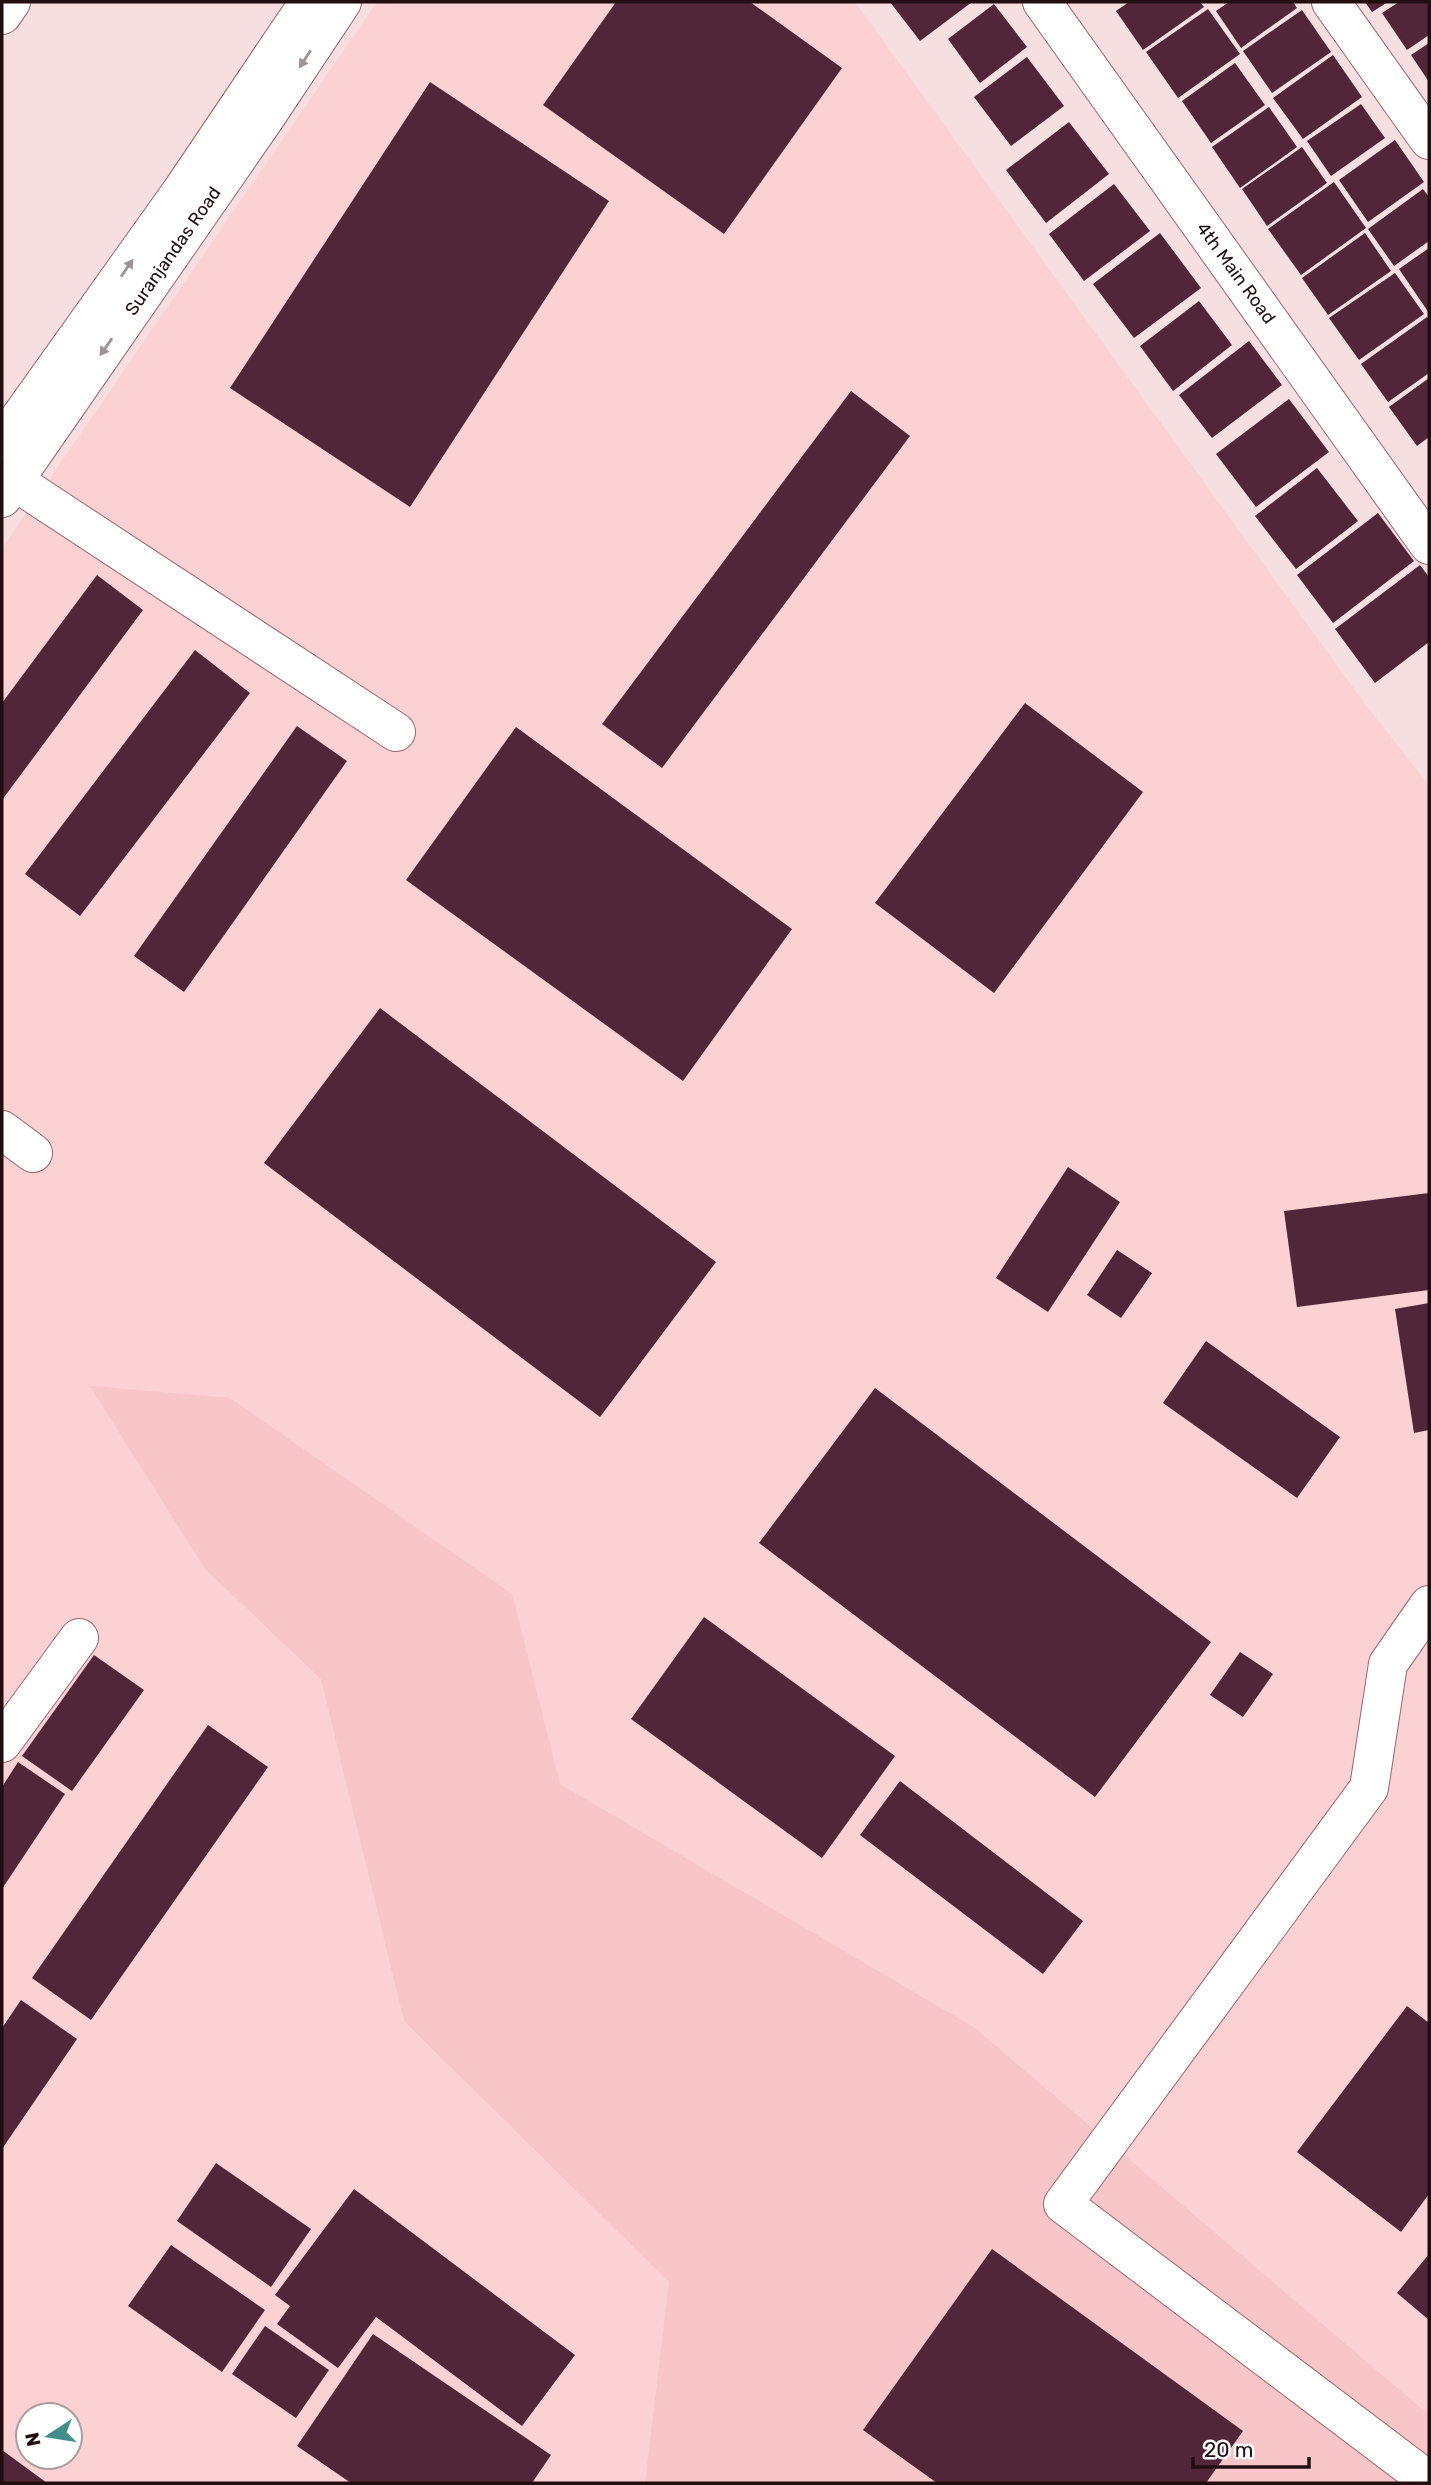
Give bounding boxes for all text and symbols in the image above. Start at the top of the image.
one-way arrow [298,49,311,68]
street label: Suranjandas Road [120,182,226,320]
street label: 4th Main Road [1192,218,1280,328]
one-way arrow [120,259,134,277]
one-way arrow [99,338,113,356]
north arrow [14,2401,84,2471]
scale bar [1193,2426,1308,2470]
text: N [20,2430,46,2449]
text: 20 m [1204,2437,1253,2462]

